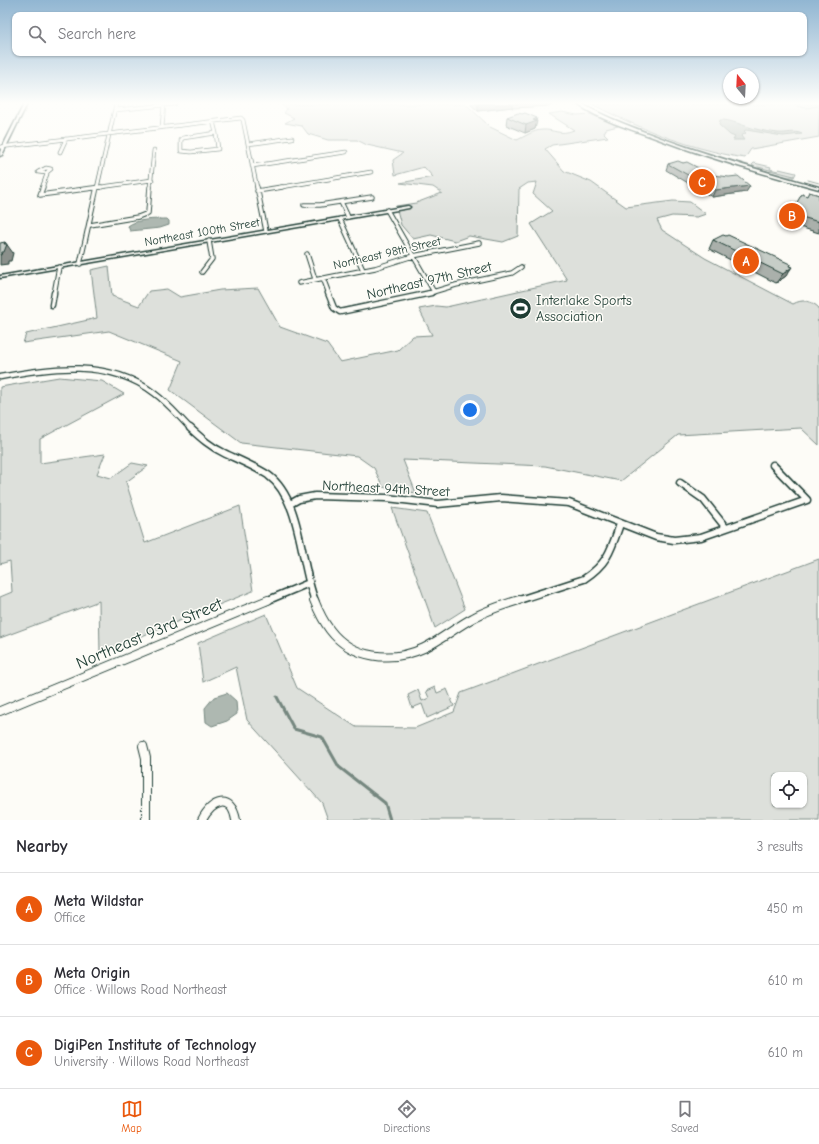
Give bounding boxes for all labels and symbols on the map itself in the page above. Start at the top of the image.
north arrow [723,68,759,104]
pin: C [689,167,715,197]
pin: B [779,201,805,231]
street label: Northeast 100th Street [143,215,261,249]
street label: Northeast 98th Street [332,234,443,272]
pin: A [733,246,759,276]
street label: Northeast 97th Street [365,258,494,303]
place label: Interlake Sports Association [536,292,632,325]
sports icon: Interlake Sports Association [508,295,534,321]
your location [460,400,480,420]
street label: Northeast 94th Street [322,477,451,500]
street label: Northeast 93rd Street [73,594,226,673]

